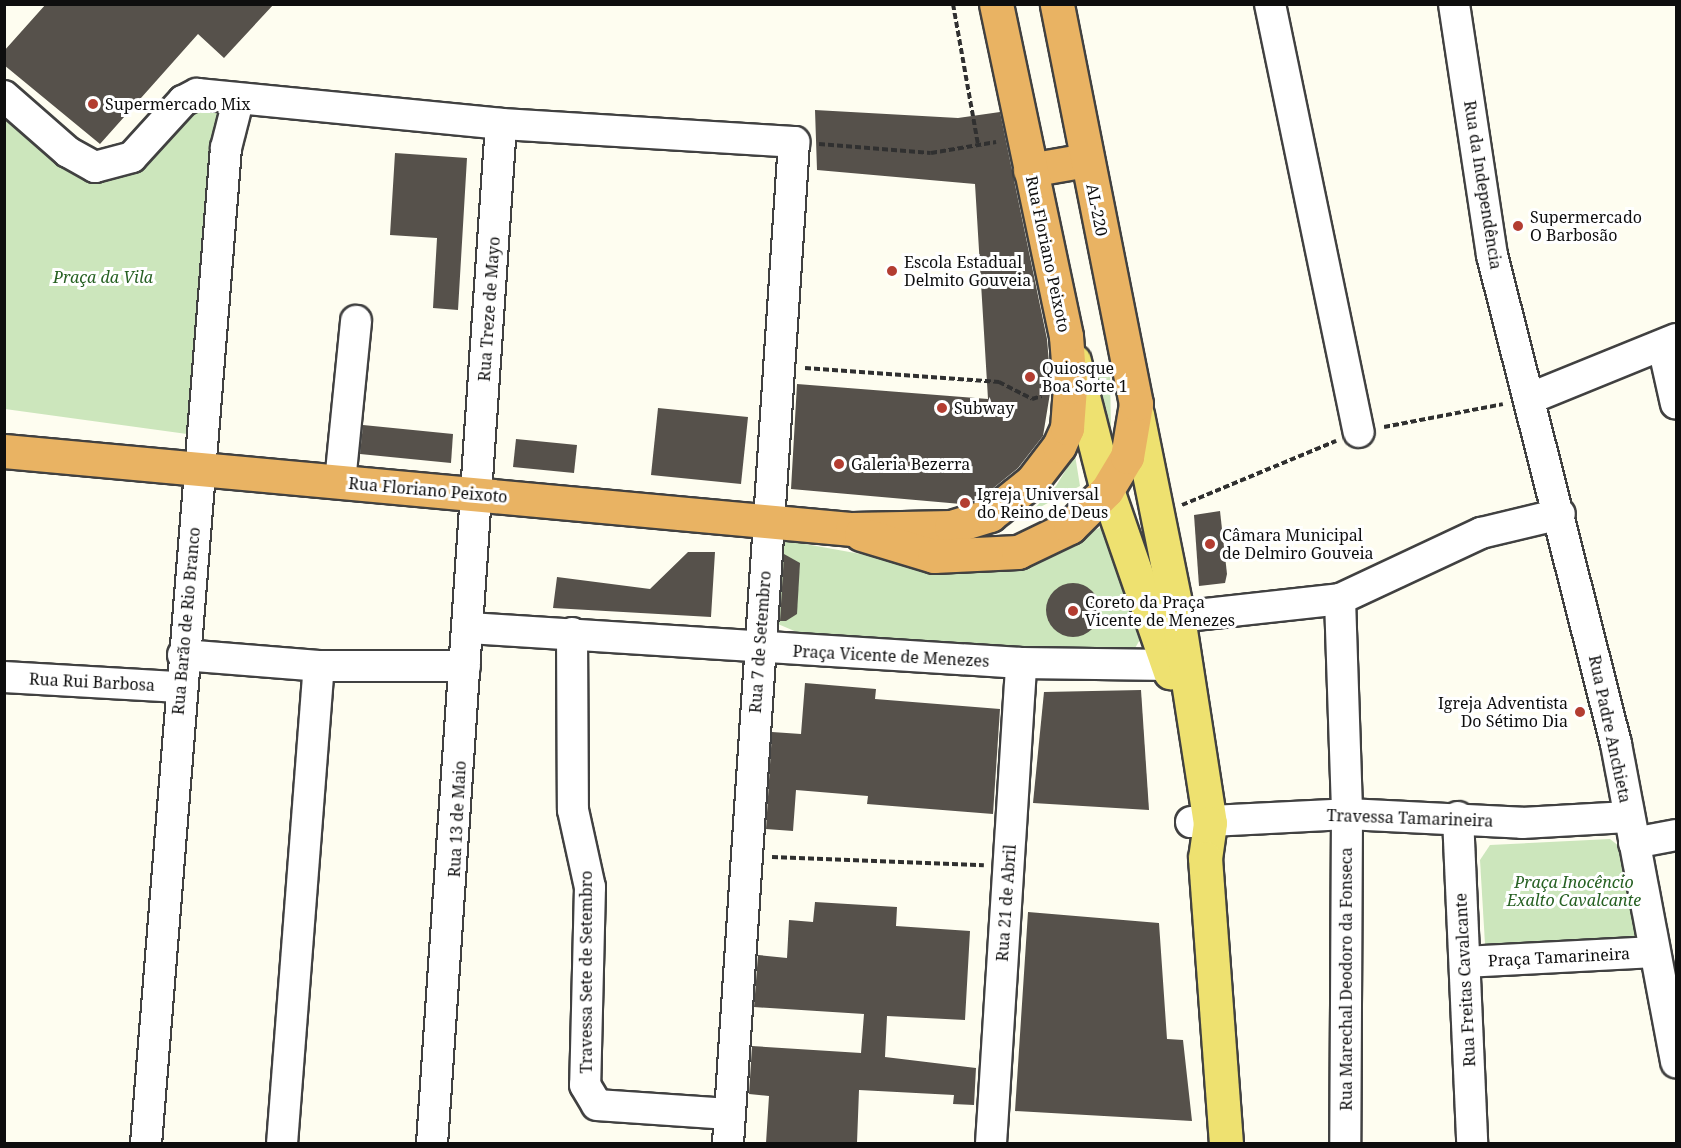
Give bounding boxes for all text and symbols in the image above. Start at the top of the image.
place label: Supermercado Mix [105,94,250,114]
marker: Supermercado Mix [86,97,100,111]
street label: Rua da Independência [1460,99,1506,271]
street label: Rua Floriano Peixoto [1022,174,1074,334]
street label: AL-220 [1083,182,1111,238]
place label: Supermercado O Barbosão [1530,207,1642,245]
marker: Supermercado O Barbosão [1511,219,1525,233]
street label: Rua Treze de Mayo [474,236,504,382]
place label: Escola Estadual Delmito Gouveia [904,252,1031,290]
marker: Escola Estadual Delmito Gouveia [885,264,899,278]
park label: Praça da Vila [53,267,153,287]
place label: Quiosque Boa Sorte 1 [1042,358,1128,396]
marker: Quiosque Boa Sorte 1 [1023,370,1037,384]
place label: Subway [954,398,1014,418]
marker: Subway [935,401,949,415]
place label: Galeria Bezerra [851,454,970,474]
marker: Galeria Bezerra [832,457,846,471]
street label: Rua Floriano Peixoto [348,473,508,507]
place label: Igreja Universal do Reino de Deus [977,484,1108,522]
marker: Igreja Universal do Reino de Deus [958,496,972,510]
place label: Câmara Municipal de Delmiro Gouveia [1222,525,1374,563]
street label: Rua Barão de Rio Branco [168,526,204,716]
marker: Câmara Municipal de Delmiro Gouveia [1203,537,1217,551]
street label: Rua 7 de Setembro [745,570,775,714]
place label: Coreto da Praça Vicente de Menezes [1085,592,1235,630]
marker: Coreto da Praça Vicente de Menezes [1066,604,1080,618]
street label: Praça Vicente de Menezes [792,641,990,671]
street label: Rua Padre Anchieta [1585,653,1635,805]
street label: Rua Rui Barbosa [29,669,155,695]
place label: Igreja Adventista Do Sétimo Dia [1438,693,1568,731]
marker: Igreja Adventista Do Sétimo Dia [1573,705,1587,719]
street label: Rua 13 de Maio [444,760,470,878]
street label: Travessa Tamarineira [1326,805,1494,831]
street label: Rua 21 de Abril [992,844,1020,962]
street label: Rua Marechal Deodoro da Fonseca [1336,847,1356,1111]
street label: Travessa Sete de Setembro [576,871,596,1073]
park label: Praça Inocêncio Exalto Cavalcante [1507,872,1641,910]
street label: Rua Freitas Cavalcante [1451,893,1479,1067]
street label: Praça Tamarineira [1487,944,1631,970]

